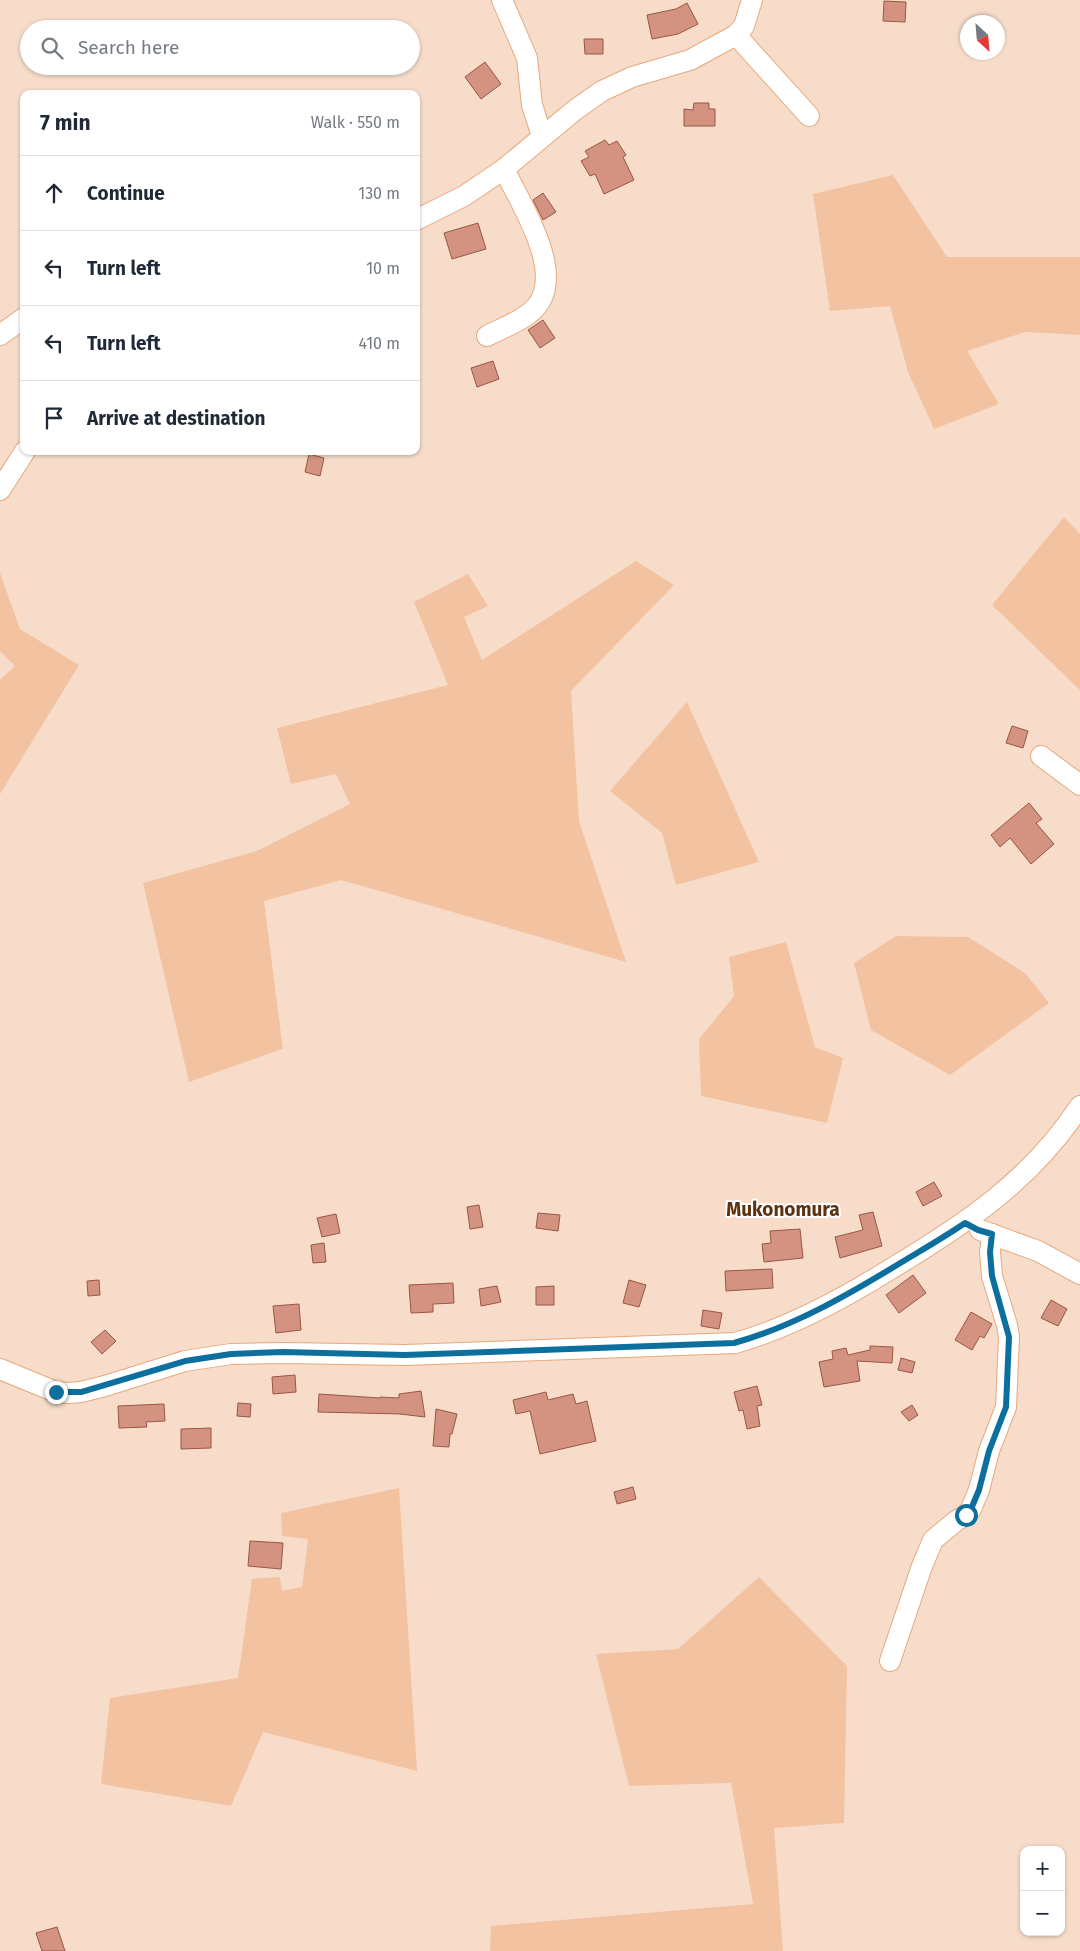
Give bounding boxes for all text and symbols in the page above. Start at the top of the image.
north arrow [960,15,1005,60]
search box [20,20,420,75]
icon: search [38,34,66,62]
text: Search here [78,36,179,59]
text: 7 min [40,110,91,136]
text: Walk · 550 m [311,113,400,132]
icon: ahead [40,179,68,207]
text: Continue [87,182,165,205]
text: 130 m [358,184,400,203]
icon: left [40,254,68,282]
text: Turn left [87,257,161,280]
text: 10 m [366,259,400,278]
icon: left [40,329,68,357]
text: Turn left [87,332,161,355]
text: 410 m [359,334,400,353]
icon: arrive [40,404,68,432]
text: Arrive at destination [87,407,266,430]
district label: Mukonomura [726,1198,840,1221]
route end [45,1381,68,1404]
route start [955,1504,978,1527]
map controls [1020,1846,1065,1936]
button: + [1020,1846,1065,1891]
button: − [1020,1891,1065,1936]

